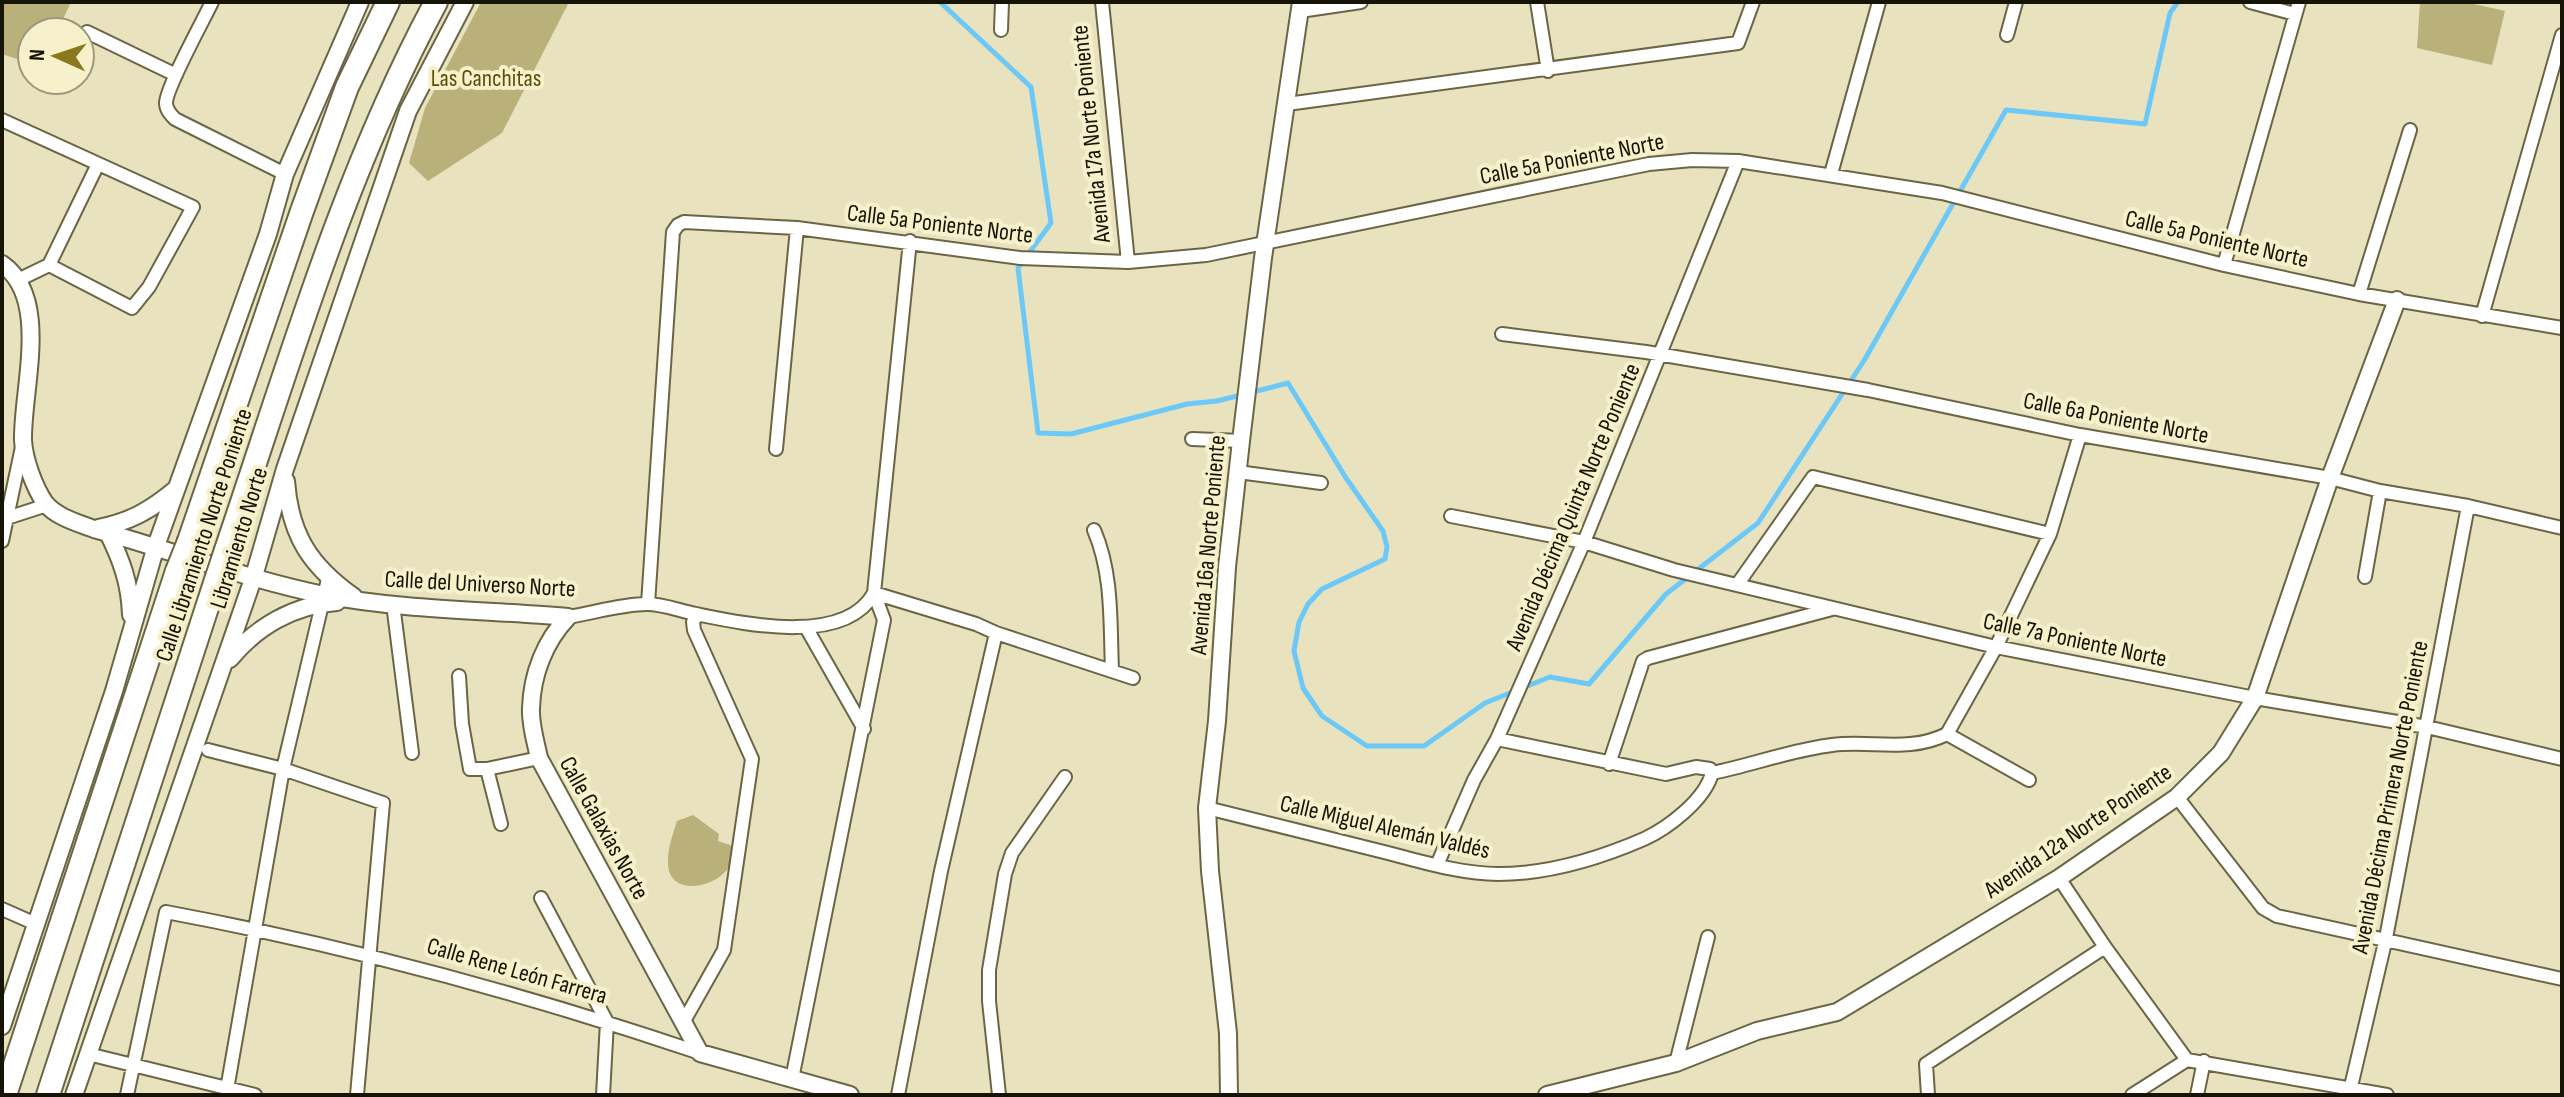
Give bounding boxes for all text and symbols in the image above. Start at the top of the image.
north arrow [16,16,96,96]
street label: Avenida 17a Norte Poniente [1065,24,1117,245]
text: N [24,48,51,62]
park label: Las Canchitas [431,64,541,93]
street label: Calle 5a Poniente Norte [1477,127,1667,191]
street label: Calle 5a Poniente Norte [845,198,1035,250]
street label: Calle 5a Poniente Norte [2123,204,2311,274]
street label: Avenida Décima Quinta Norte Poniente [1499,359,1647,656]
street label: Calle 6a Poniente Norte [2021,386,2211,450]
street label: Calle Libramiento Norte Poniente [149,405,259,665]
street label: Avenida 16a Norte Poniente [1184,434,1232,657]
street label: Libramiento Norte [204,464,274,612]
street label: Calle del Universo Norte [384,565,576,603]
street label: Calle 7a Poniente Norte [1981,606,2169,674]
street label: Avenida Décima Primera Norte Poniente [2345,638,2435,957]
street label: Calle Galaxias Norte [553,751,655,905]
street label: Avenida 12a Norte Poniente [1978,758,2177,905]
street label: Calle Miguel Alemán Valdés [1277,789,1493,865]
street label: Calle Rene León Farrera [424,931,610,1011]

